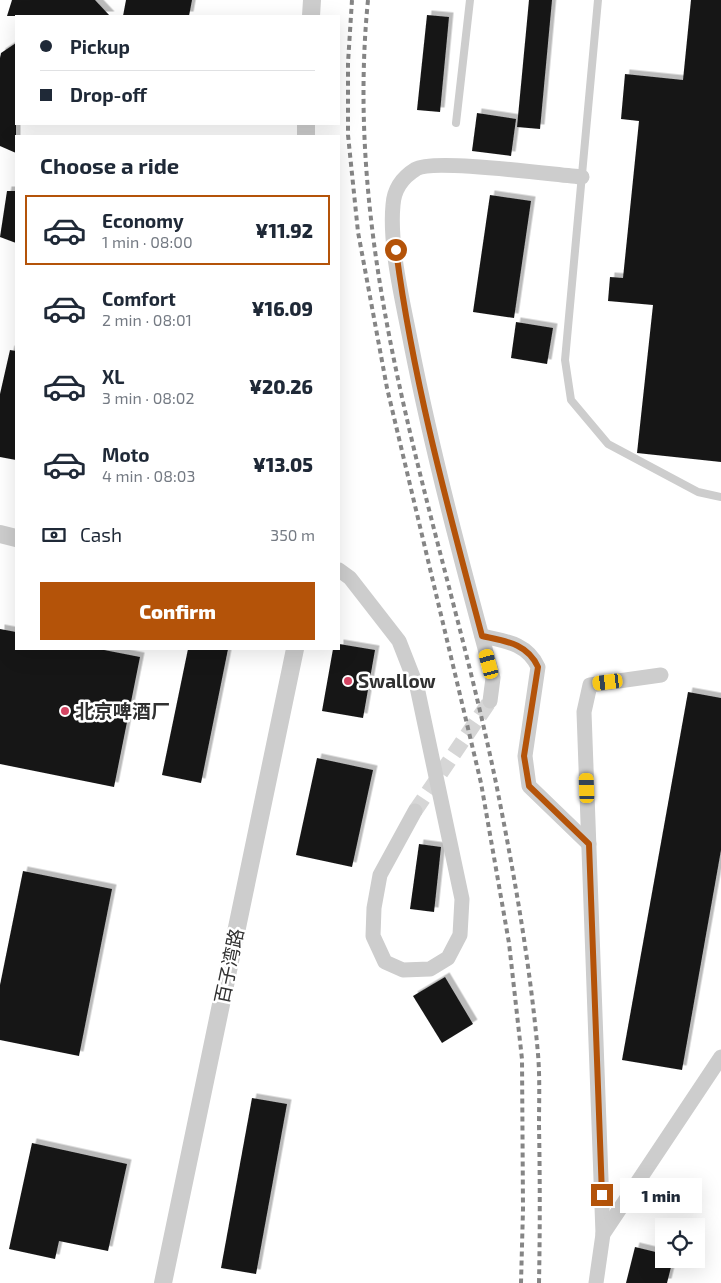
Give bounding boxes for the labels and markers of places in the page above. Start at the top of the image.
place label: Swallow [358,669,436,692]
marker: Swallow [342,675,354,687]
place label: 北京啤酒厂 [75,699,170,722]
marker: 北京啤酒厂 [59,705,71,717]

